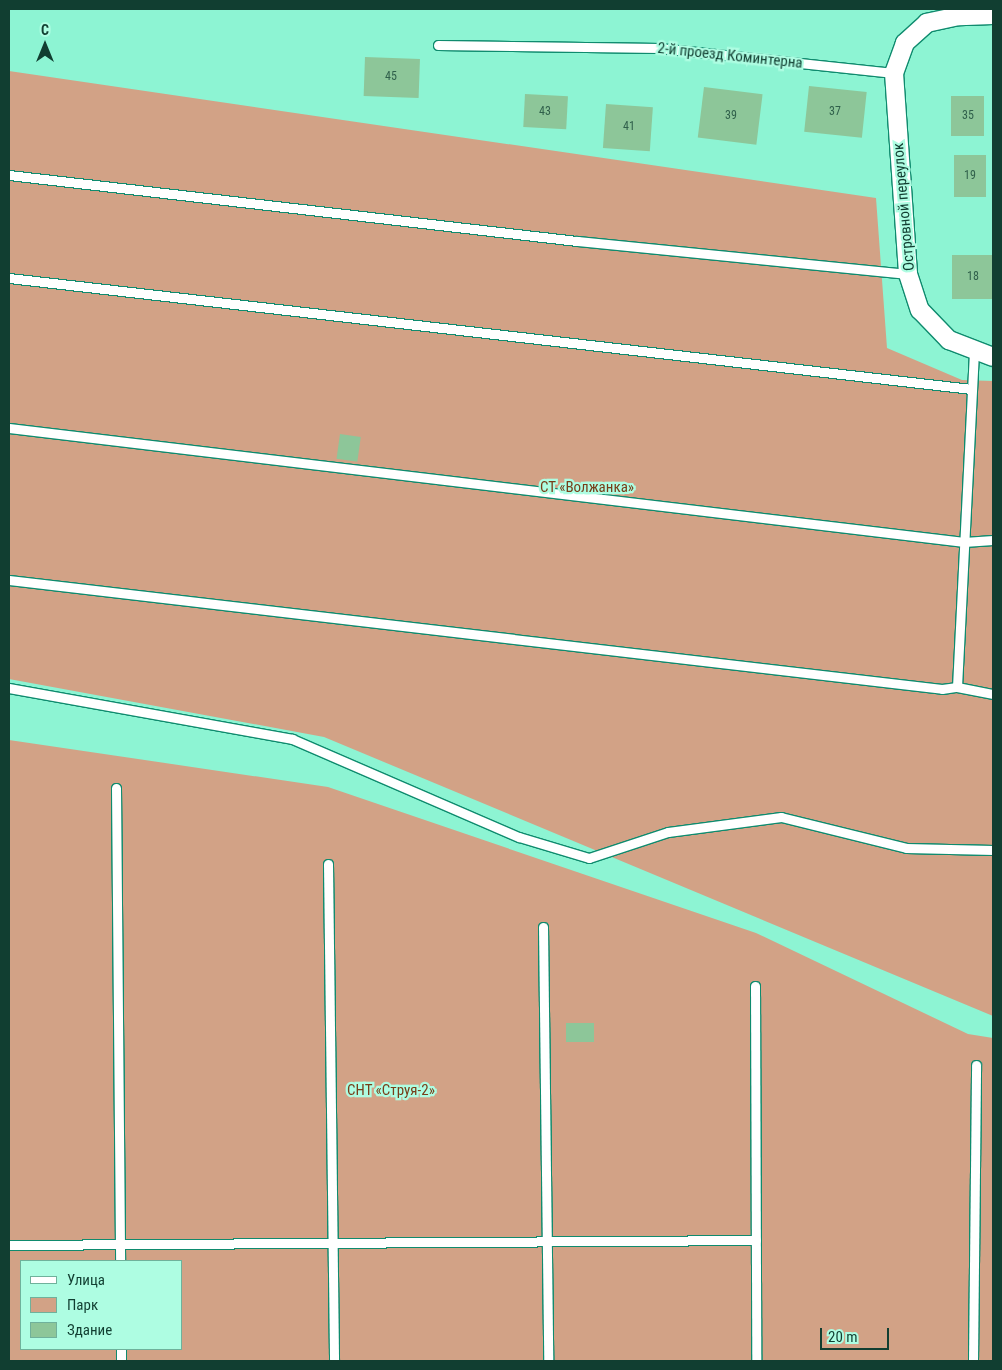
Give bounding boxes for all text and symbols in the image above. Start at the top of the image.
north arrow [20,20,70,70]
text: С [41,22,49,38]
street label: 2-й проезд Коминтерна [657,39,803,73]
house number: 45 [385,70,397,84]
house number: 43 [539,105,551,119]
house number: 37 [829,105,841,119]
house number: 39 [725,109,737,123]
house number: 35 [962,109,974,123]
house number: 41 [623,120,635,134]
street label: Островной переулок [889,142,919,272]
house number: 19 [964,169,976,183]
house number: 18 [967,270,979,284]
park label: СТ «Волжанка» [540,479,634,497]
park label: СНТ «Струя-2» [347,1082,435,1100]
legend [20,1260,182,1350]
text: Улица [67,1271,105,1289]
text: Парк [67,1296,98,1314]
scale bar [822,1318,891,1350]
text: Здание [67,1321,112,1339]
text: 20 m [828,1328,858,1346]

